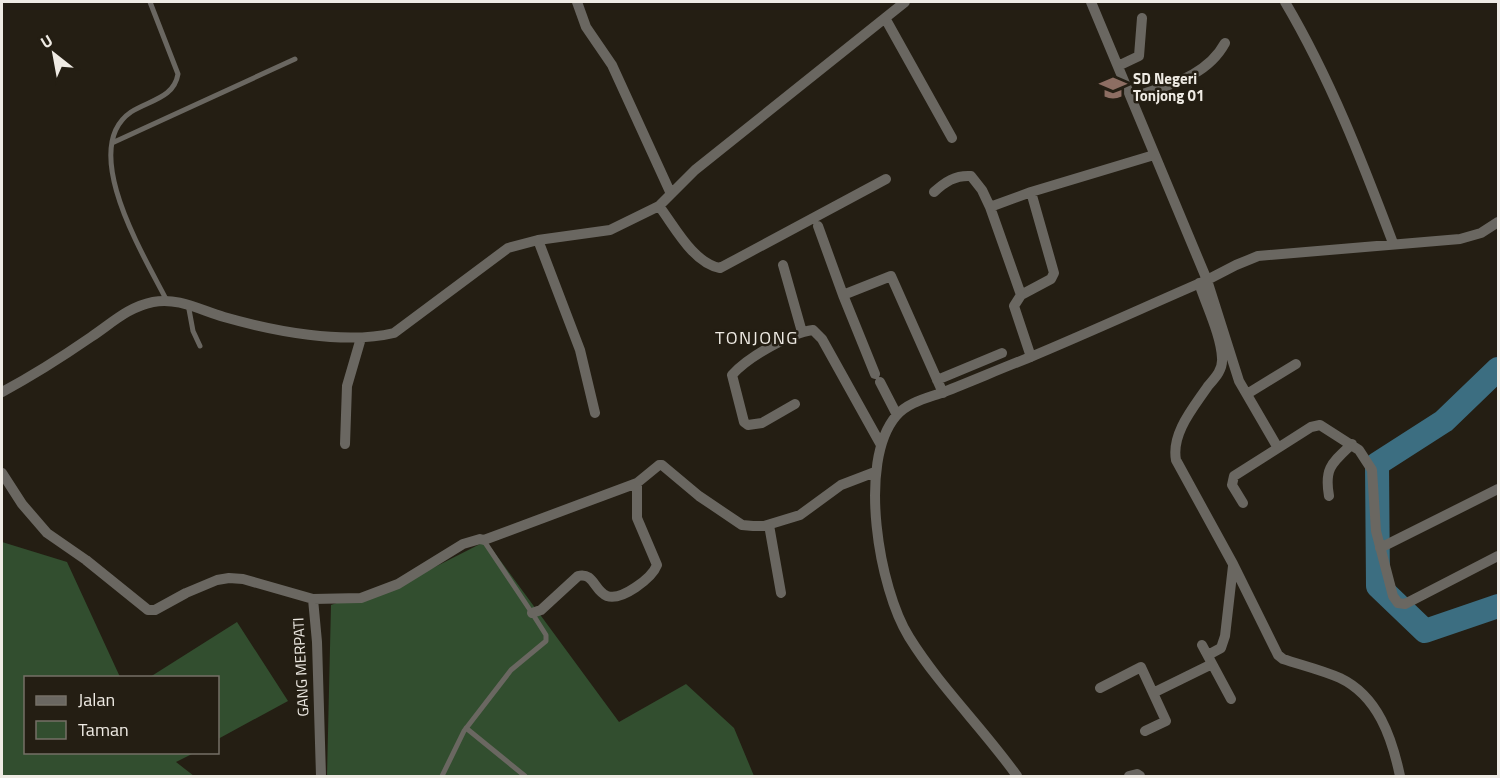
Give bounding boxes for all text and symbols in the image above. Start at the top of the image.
north arrow [24,24,84,84]
text: U [36,28,57,54]
place label: SD Negeri Tonjong 01 [1133,67,1204,107]
school or university icon: SD Negeri Tonjong 01 [1098,73,1128,103]
district label: TONJONG [715,324,799,351]
street label: GANG MERPATI [286,617,315,717]
legend [24,676,219,754]
text: Jalan [78,686,115,713]
text: Taman [78,716,129,743]

